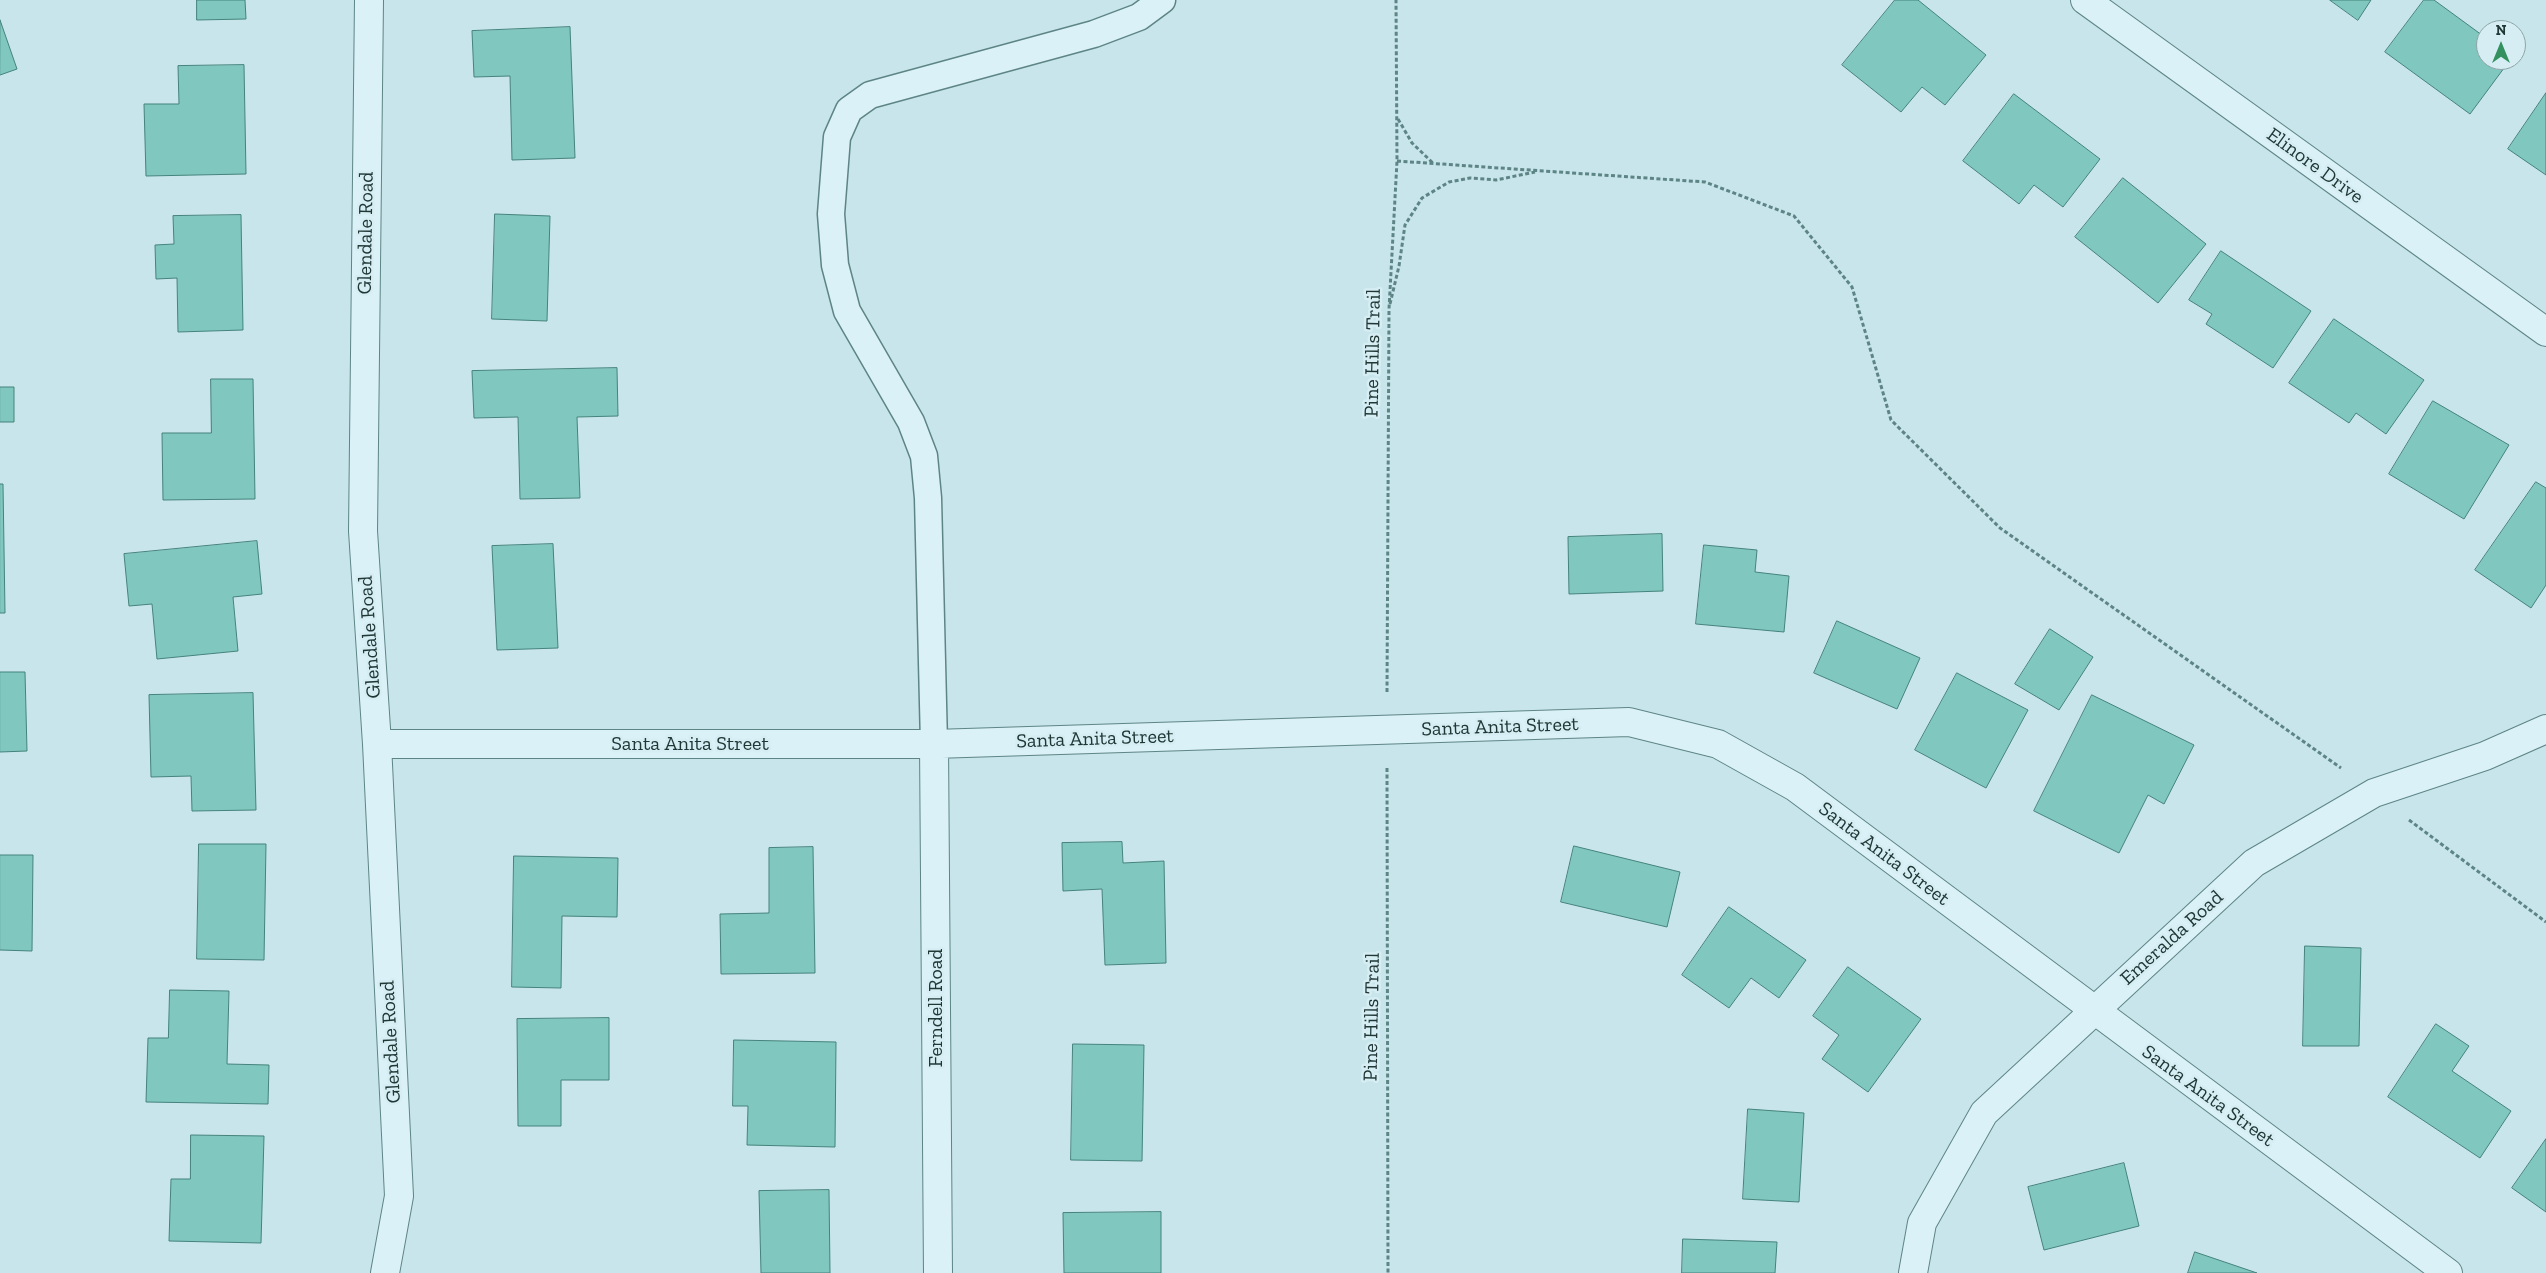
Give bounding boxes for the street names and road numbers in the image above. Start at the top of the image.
street label: Elinore Drive [2262,123,2368,209]
street label: Glendale Road [353,171,379,295]
street label: Pine Hills Trail [1360,289,1386,417]
street label: Glendale Road [354,575,386,699]
street label: Santa Anita Street [1421,712,1579,742]
street label: Santa Anita Street [1016,724,1174,754]
street label: Santa Anita Street [611,732,769,756]
street label: Santa Anita Street [1814,797,1954,911]
street label: Emeralda Road [2116,886,2228,990]
street label: Ferndell Road [924,949,948,1067]
street label: Pine Hills Trail [1359,953,1385,1081]
street label: Glendale Road [376,980,406,1104]
street label: Santa Anita Street [2137,1040,2279,1152]

